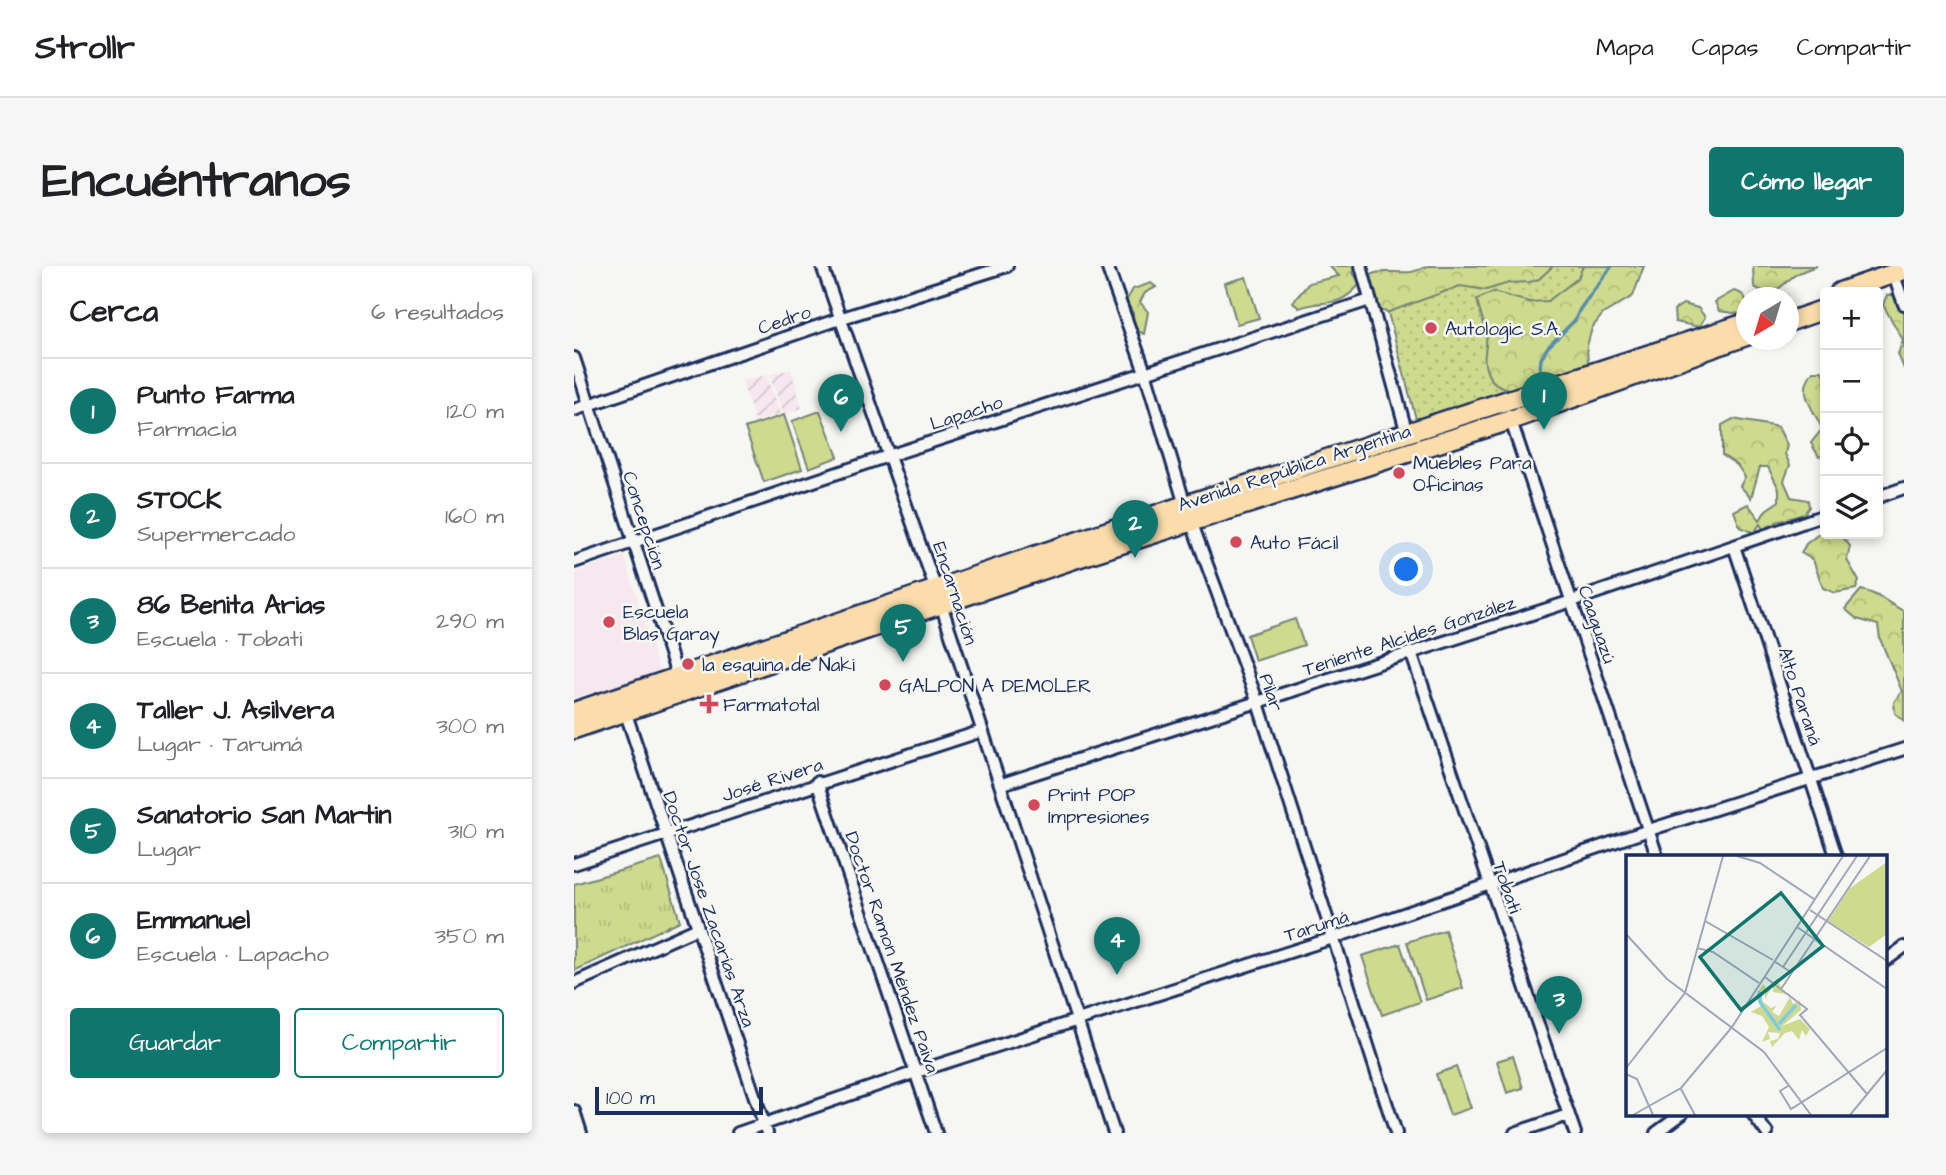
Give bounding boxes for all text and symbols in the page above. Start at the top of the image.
text: Strollr [35,25,135,71]
text: Mapa [1596,31,1654,65]
text: Capas [1692,31,1758,65]
text: Compartir [1796,31,1911,65]
button: Cómo llegar [1709,147,1904,217]
text: Encuéntranos [42,148,351,216]
north arrow [1736,287,1799,350]
map controls [1820,287,1883,539]
button: + [1820,287,1883,350]
text: Cerca [70,291,158,333]
text: 6 resultados [371,296,504,328]
street label: Cedro [754,299,815,342]
place label: Autologic S.A. [1445,316,1561,344]
marker: Autologic S.A. [1423,320,1439,336]
button: − [1820,350,1883,413]
pin: 1 [1521,372,1567,430]
pin: 6 [818,374,864,432]
text: Punto Farma [137,377,294,413]
street label: Lapacho [927,389,1007,438]
text: 1 [92,395,94,427]
text: 120 m [446,395,504,427]
text: Farmacia [137,413,237,445]
button: locate [1820,413,1883,476]
street label: Avenida República Argentina [1174,418,1415,520]
place label: Muebles Para Oficinas [1413,450,1532,499]
marker: Muebles Para Oficinas [1391,465,1407,481]
street label: Concepción [615,468,672,573]
button: layers [1820,476,1883,539]
text: STOCK [137,482,221,518]
text: 2 [86,500,100,532]
text: 160 m [445,500,504,532]
pin: 2 [1112,500,1158,558]
text: Supermercado [137,518,295,550]
place label: Auto Fácil [1250,530,1339,557]
marker: Auto Fácil [1228,534,1244,550]
street label: Encarnación [925,538,984,649]
your location [1389,552,1423,586]
street label: Caaguazú [1570,582,1623,668]
text: 86 Benita Arias [137,587,325,623]
street label: Teniente Alcides González [1300,589,1520,684]
place label: Escuela Blas Garay [623,599,720,649]
pin: 5 [880,604,926,662]
text: 3 [87,605,99,637]
text: 290 m [436,605,504,637]
marker: Escuela Blas Garay [601,614,617,630]
text: Escuela · Tobati [137,623,302,655]
street label: Alto Paraná [1771,644,1828,750]
place label: la esquina de Naki [702,652,855,679]
marker: la esquina de Naki [680,656,696,672]
street label: Pilar [1252,670,1290,715]
place label: GALPON A DEMOLER [899,673,1092,700]
marker: GALPON A DEMOLER [877,677,893,693]
text: Taller J. Asilvera [137,692,334,728]
place label: Farmatotal [723,692,819,719]
marker: Farmatotal [701,696,717,712]
text: 4 [85,710,101,742]
text: 300 m [436,710,504,742]
text: Lugar · Tarumá [137,728,303,760]
street label: José Rivera [718,751,827,809]
place label: Print POP Impresiones [1048,782,1149,831]
street label: Doctor Jose Zacarías Arza [655,788,762,1031]
text: Sanatorio San Martin [137,797,392,833]
marker: Print POP Impresiones [1026,797,1042,813]
text: 5 [85,815,101,847]
text: 310 m [448,815,504,847]
street label: Doctor Ramon Méndez Paiva [837,828,946,1077]
text: Lugar [137,833,201,865]
inset map [1626,855,1886,1116]
street label: Tobati [1485,858,1528,917]
text: Emmanuel [137,902,250,938]
street label: Tarumá [1281,903,1352,949]
pin: 4 [1094,917,1140,975]
text: 6 [86,920,100,952]
text: 350 m [434,920,504,952]
text: Escuela · Lapacho [137,938,329,970]
pin: 3 [1536,976,1582,1034]
button: Guardar [70,1008,280,1078]
button: Compartir [294,1008,504,1078]
scale bar [595,1084,763,1116]
text: 100 m [606,1085,655,1112]

